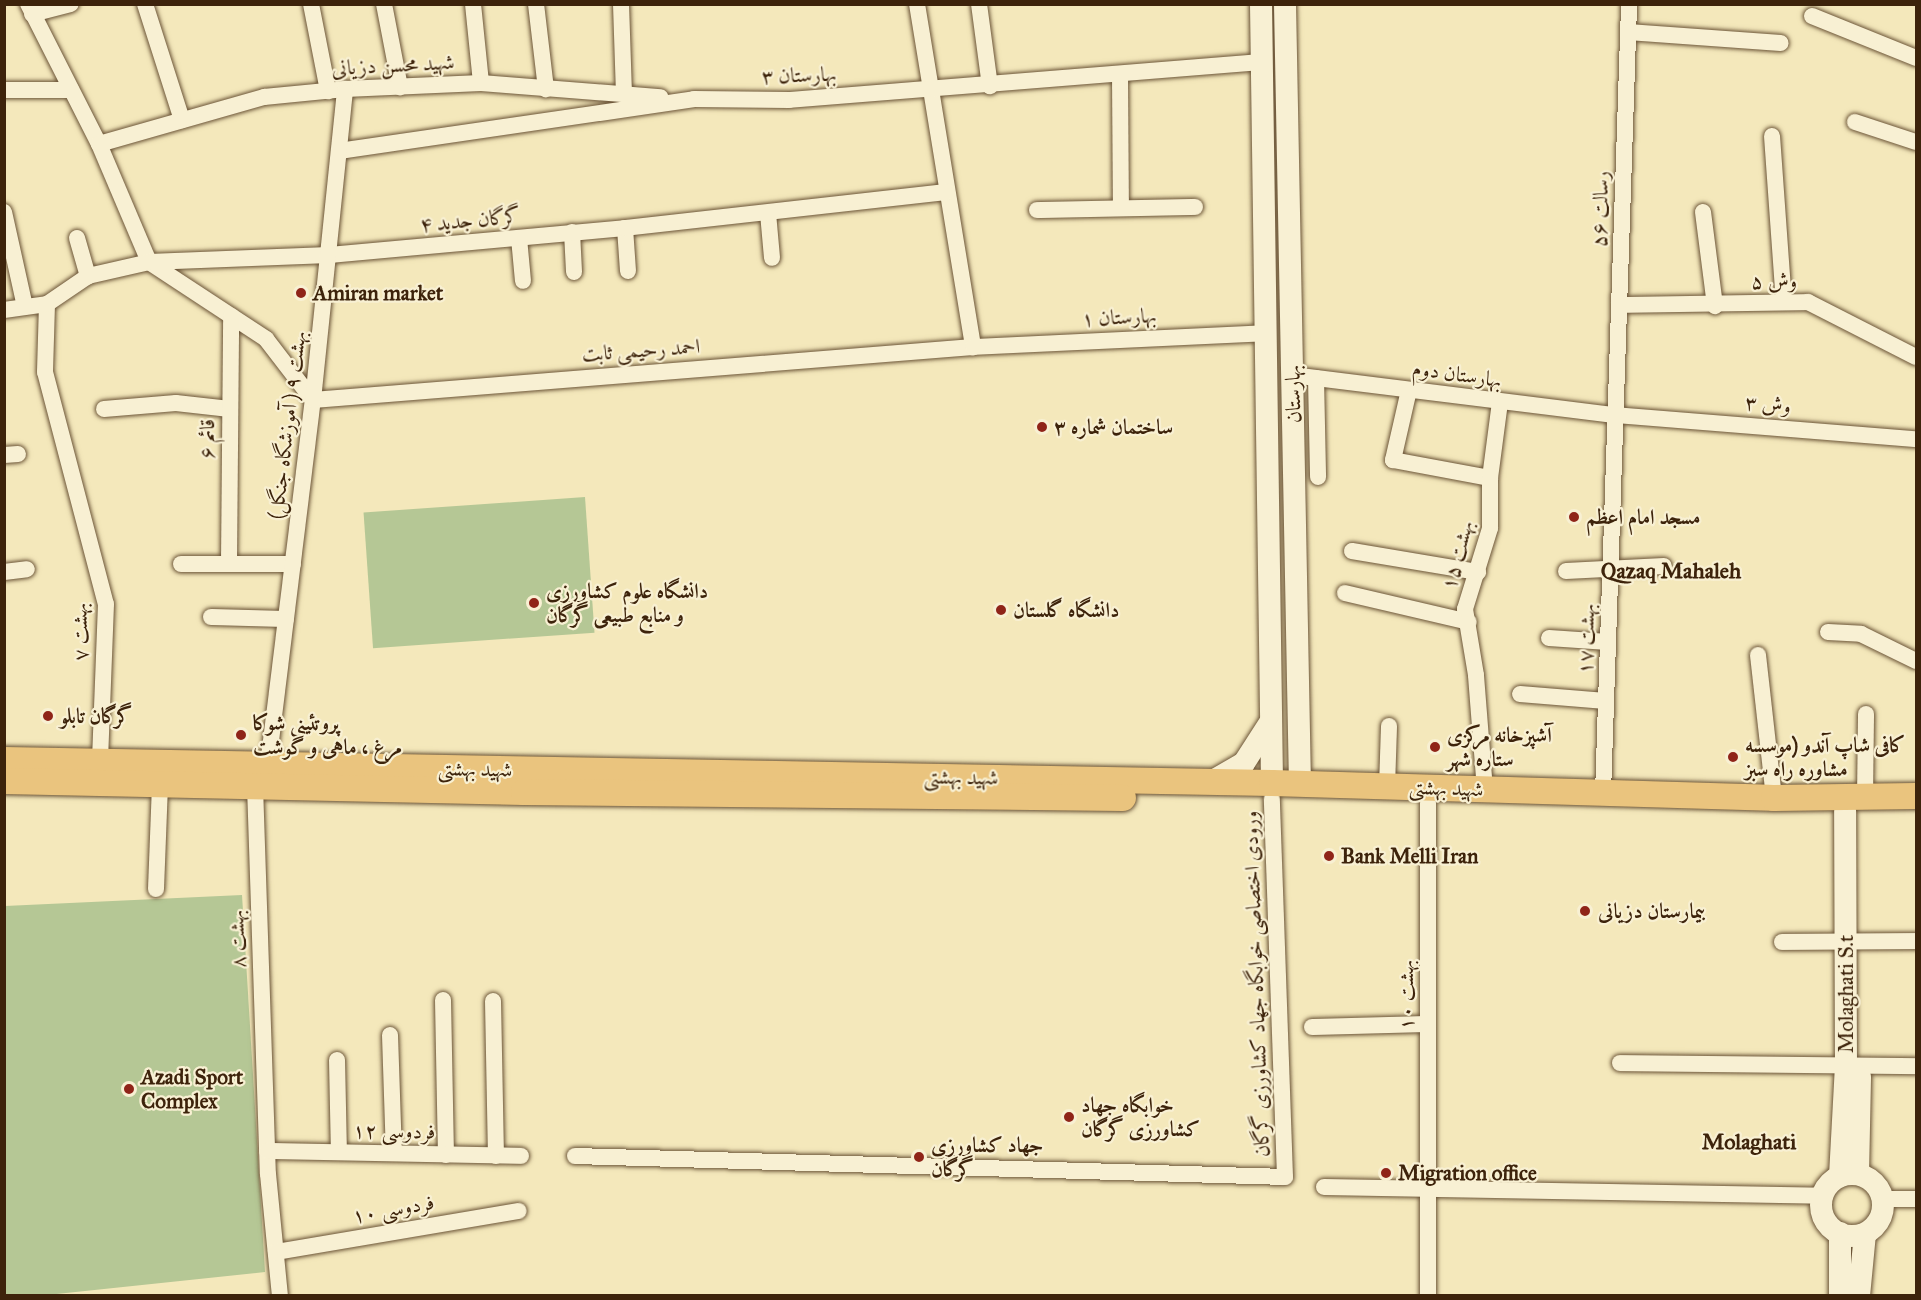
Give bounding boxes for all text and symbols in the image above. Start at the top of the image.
street label: شهید محسن دزیانی [331,49,455,81]
street label: بهارستان ۳ [761,61,837,89]
street label: ۵۶ رسالت [1586,170,1614,248]
street label: گرگان جدید ۴ [419,203,521,237]
street label: وش ۵ [1751,268,1797,294]
place label: Amiran market [313,280,443,306]
marker: Amiran market [294,286,308,300]
street label: ۱ بهارستان [1081,302,1157,332]
street label: بهشت ۹ ( آموزشگاه جنگل) [263,329,311,521]
street label: احمد رحیمی ثابت [581,333,701,367]
street label: بهارستان دوم [1411,355,1503,393]
street label: بهارستان [1280,365,1306,423]
street label: وش ۳ [1744,389,1792,419]
place label: ساختمان شماره ۳ [1054,414,1173,440]
street label: قائم ۶ [194,419,220,459]
marker: ساختمان شماره ۳ [1035,420,1049,434]
place label: مسجد امام اعظم [1586,504,1700,530]
marker: مسجد امام اعظم [1567,510,1581,524]
street label: بهشت ۱۵ [1436,518,1478,592]
district label: Qazaq Mahaleh [1601,558,1741,584]
place label: دانشگاه علوم کشاورزی و منابع طبیعی گرگان [546,578,708,628]
marker: دانشگاه علوم کشاورزی و منابع طبیعی گرگان [527,596,541,610]
place label: دانشگاه گلستان [1013,597,1119,623]
street label: بهشت ۷ [67,603,93,661]
marker: دانشگاه گلستان [994,603,1008,617]
street label: بهشت ۱۷ [1572,603,1600,675]
place label: گرگان تابلو [60,703,132,729]
marker: گرگان تابلو [41,709,55,723]
place label: پروتئینی شوکا مرغ‌ ، ماهی و گوشت [253,710,402,760]
place label: آشپزخانه مرکزی ستاره شهر [1447,722,1552,772]
marker: پروتئینی شوکا مرغ‌ ، ماهی و گوشت [234,728,248,742]
place label: کافی شاپ آندو (موسسه مشاوره راه سبز [1745,732,1906,782]
marker: آشپزخانه مرکزی ستاره شهر [1428,740,1442,754]
marker: کافی شاپ آندو (موسسه مشاوره راه سبز [1726,750,1740,764]
street label: شهید بهشتی [437,756,513,782]
street label: شهید بهشتی [923,764,999,790]
street label: شهید بهشتی [1408,774,1484,802]
street label: ورودی اختصاصی خوابگاه جهاد کشاورزی گرگان [1237,810,1275,1158]
place label: Bank Melli Iran [1341,843,1478,869]
marker: Bank Melli Iran [1322,849,1336,863]
place label: بیمارستان دزیانی [1598,898,1705,924]
marker: بیمارستان دزیانی [1576,902,1594,920]
street label: ۸ بهشت [223,909,251,969]
street label: Molaghati S.t [1833,935,1859,1053]
street label: بهشت ۱۰ [1393,960,1419,1030]
place label: Azadi Sport Complex [141,1064,243,1114]
marker: Azadi Sport Complex [122,1082,136,1096]
place label: خوابگاه جهاد کشاورزی گرگان [1081,1092,1200,1142]
marker: خوابگاه جهاد کشاورزی گرگان [1062,1110,1076,1124]
street label: ۱۲ فردوسی [352,1118,436,1144]
district label: Molaghati [1702,1129,1796,1155]
place label: جهاد کشاورزی گرگان [931,1132,1044,1182]
marker: جهاد کشاورزی گرگان [912,1150,926,1164]
place label: Migration office [1398,1160,1537,1186]
marker: Migration office [1379,1166,1393,1180]
street label: ۱۰ فردوسی [350,1189,436,1229]

